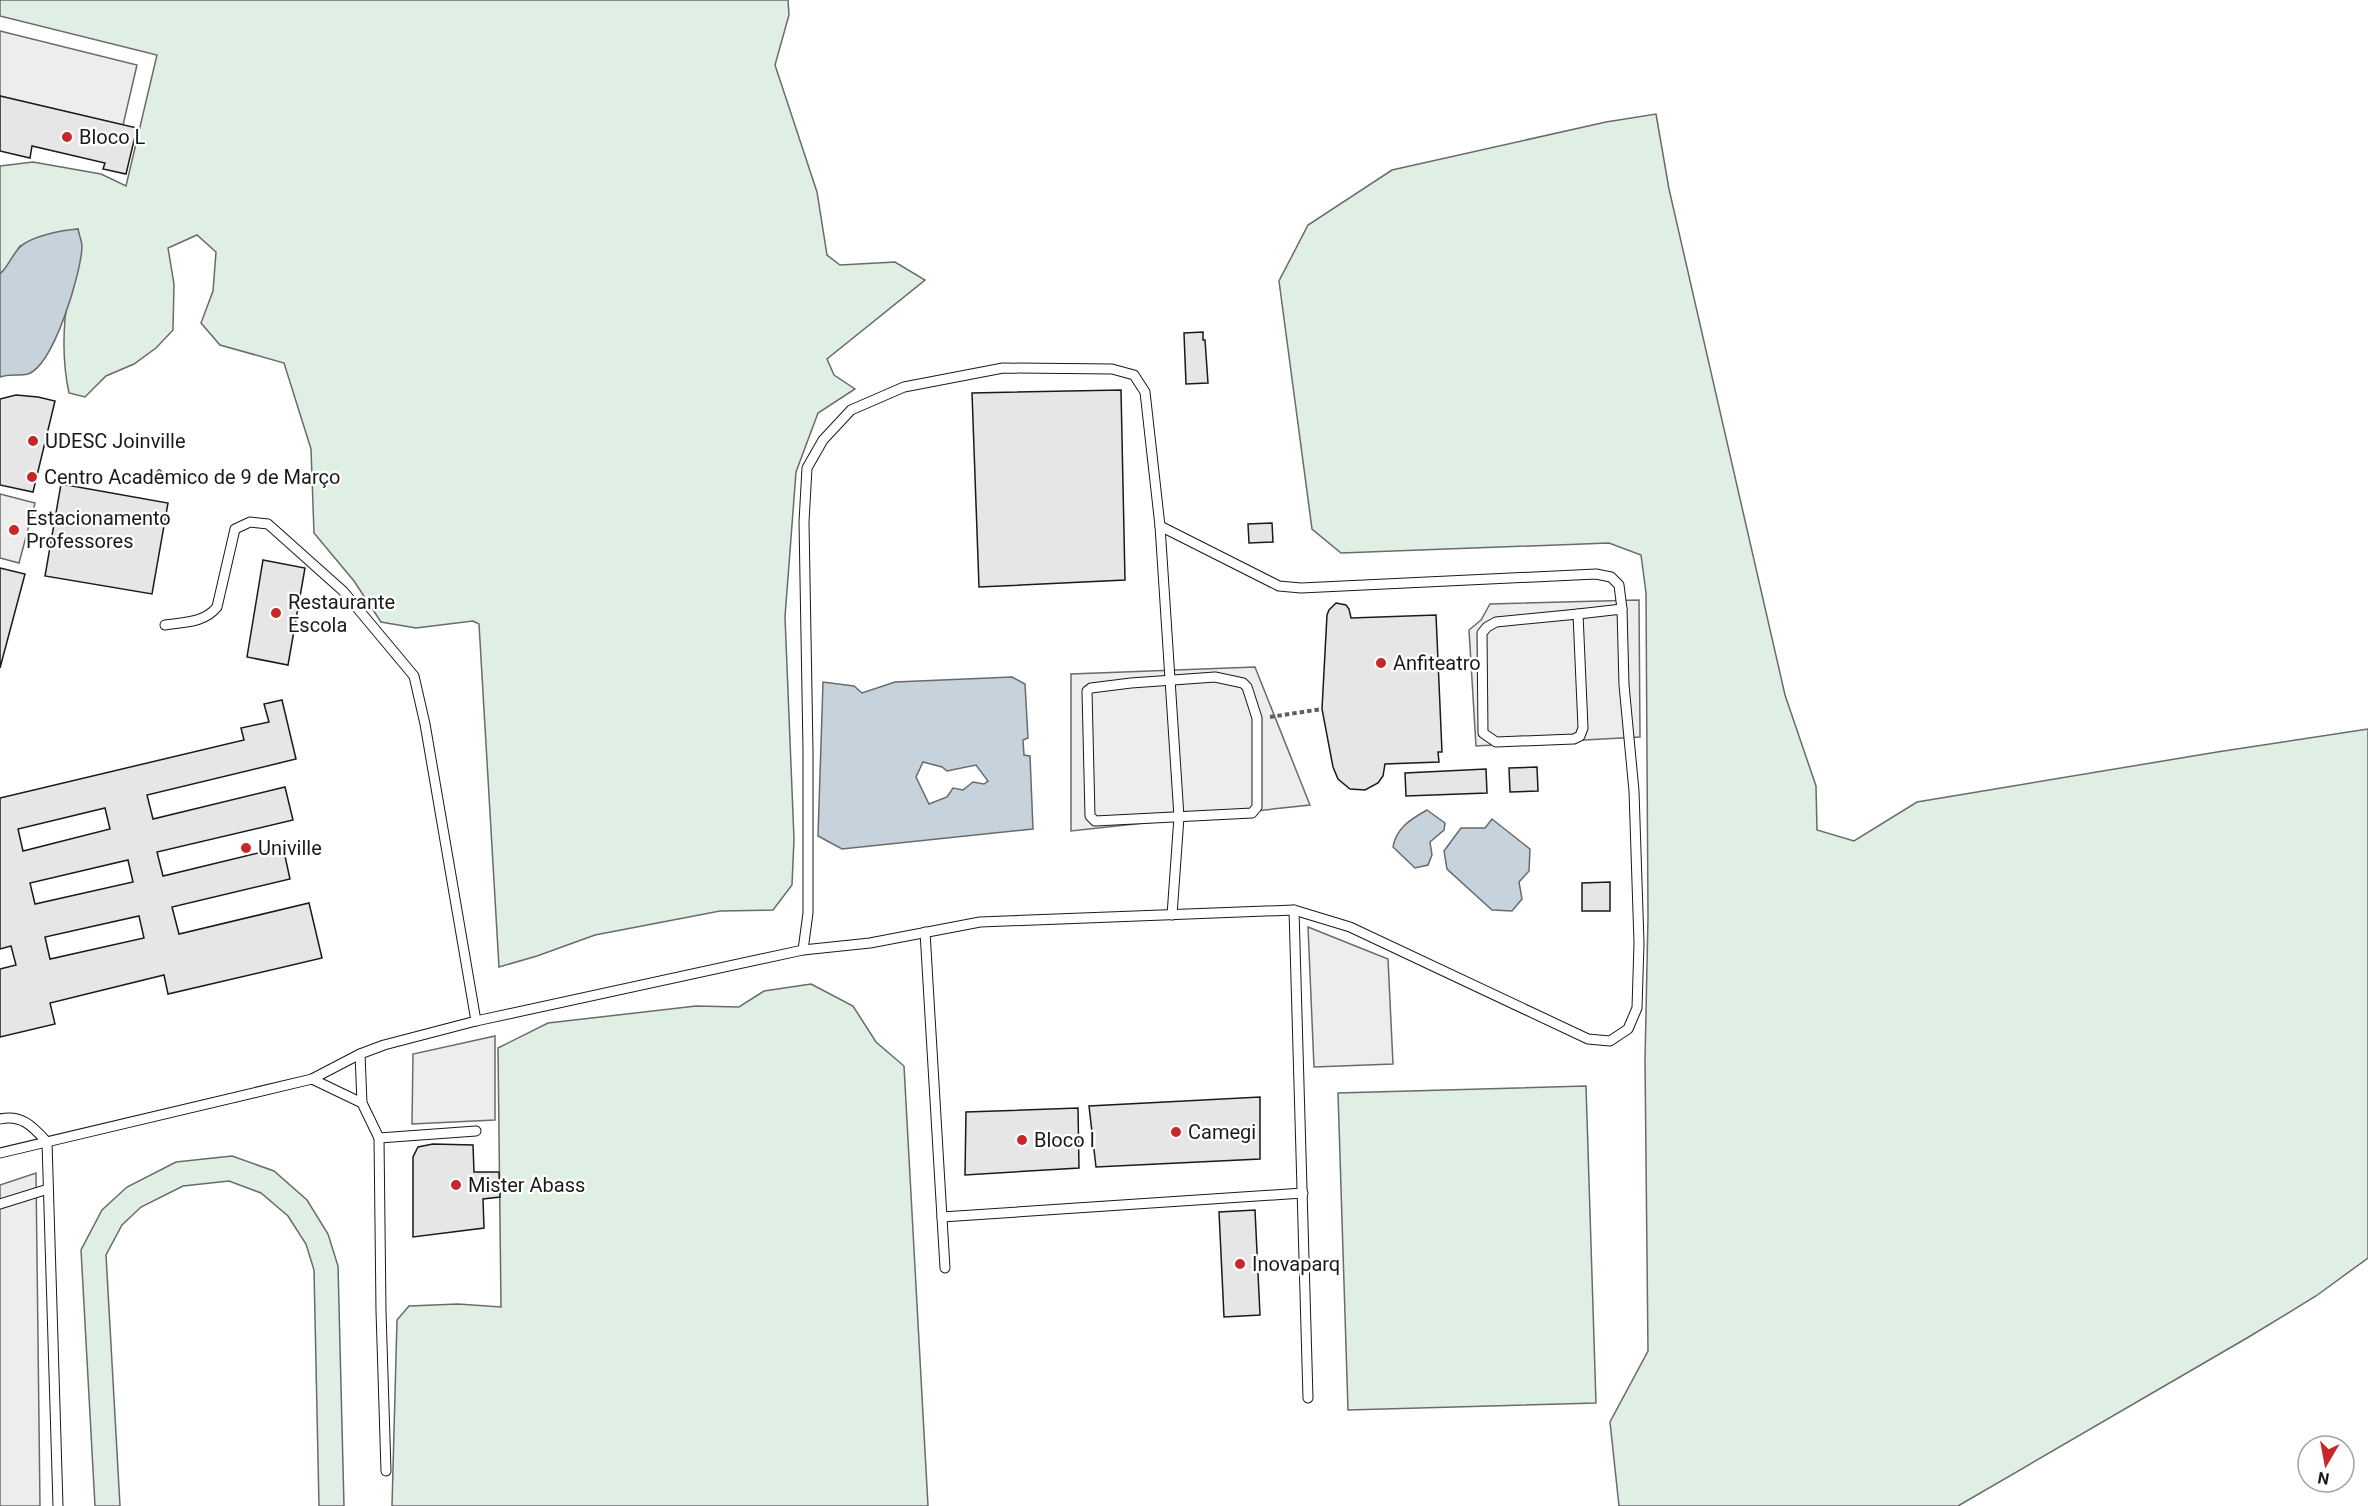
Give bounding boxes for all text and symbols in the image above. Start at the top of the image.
place label: Bloco L [79,125,146,149]
marker: Bloco L [60,130,74,144]
place label: UDESC Joinville [45,429,186,453]
marker: UDESC Joinville [26,434,40,448]
place label: Centro Acadêmico de 9 de Março [44,465,340,489]
marker: Centro Acadêmico de 9 de Março [25,470,39,484]
place label: Estacionamento Professores [26,506,171,553]
marker: Estacionamento Professores [7,523,21,537]
place label: Restaurante Escola [288,590,395,637]
marker: Restaurante Escola [269,606,283,620]
place label: Anfiteatro [1393,651,1481,675]
marker: Anfiteatro [1374,656,1388,670]
place label: Univille [258,836,322,860]
marker: Univille [239,841,253,855]
place label: Camegi [1188,1120,1256,1144]
marker: Camegi [1169,1125,1183,1139]
place label: Bloco I [1034,1128,1095,1152]
marker: Bloco I [1015,1133,1029,1147]
place label: Mister Abass [468,1173,585,1197]
marker: Mister Abass [449,1178,463,1192]
place label: Inovaparq [1252,1252,1340,1276]
marker: Inovaparq [1233,1257,1247,1271]
north arrow [2296,1434,2356,1494]
text: N [2316,1468,2331,1489]

